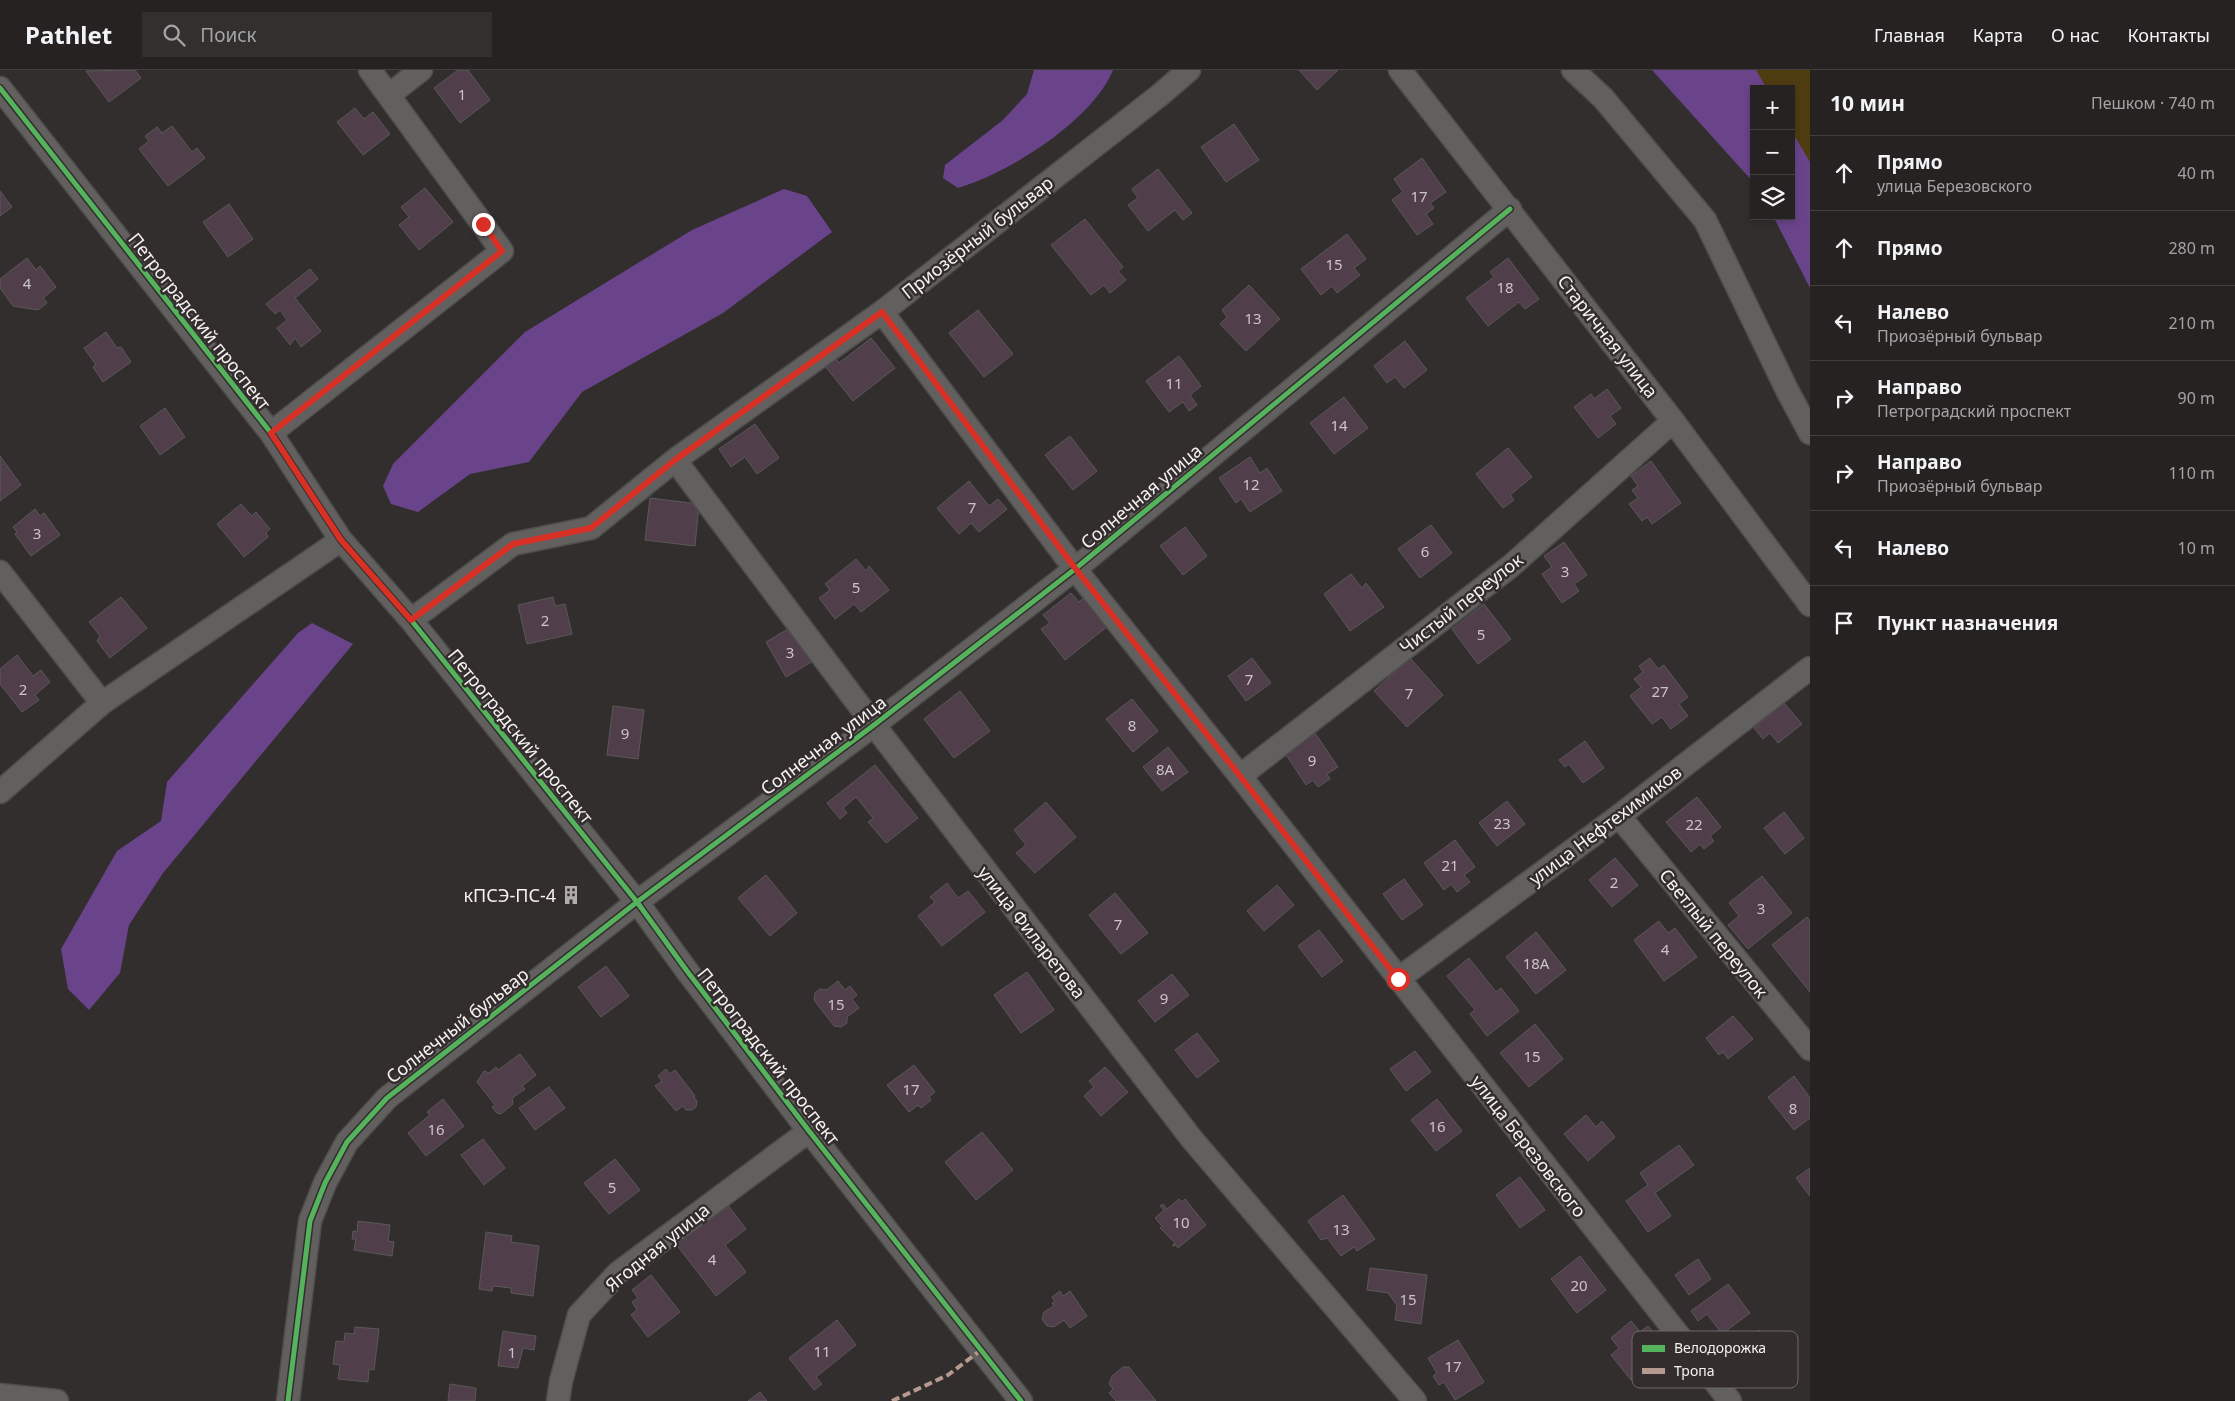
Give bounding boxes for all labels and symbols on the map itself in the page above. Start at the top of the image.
house number: 1 [458,84,466,104]
street label: Приозёрный бульвар [896,170,1058,304]
house number: 17 [1410,186,1428,206]
route end [472,213,495,236]
street label: Петроградский проспект [123,228,277,415]
house number: 15 [1325,254,1343,274]
street label: Старичная улица [1552,270,1664,402]
house number: 4 [23,273,32,293]
house number: 18 [1496,277,1514,297]
house number: 13 [1244,308,1262,328]
house number: 11 [1165,373,1183,393]
house number: 14 [1330,415,1348,435]
street label: Солнечная улица [1075,438,1207,554]
house number: 12 [1242,474,1260,494]
house number: 7 [968,497,976,517]
house number: 3 [33,523,41,543]
house number: 6 [1421,541,1429,561]
street label: Чистый переулок [1394,547,1528,659]
house number: 3 [1561,561,1569,581]
house number: 5 [852,577,860,597]
house number: 2 [541,610,549,630]
house number: 5 [1477,624,1485,644]
house number: 3 [786,642,794,662]
street label: Петроградский проспект [443,644,599,829]
house number: 7 [1245,669,1253,689]
house number: 2 [19,679,27,699]
house number: 27 [1651,681,1669,701]
house number: 7 [1405,683,1413,703]
street label: Солнечная улица [755,690,891,800]
house number: 8 [1128,715,1136,735]
house number: 9 [621,723,629,743]
house number: 9 [1308,750,1316,770]
house number: 8А [1156,759,1175,779]
street label: улица Нефтехимиков [1524,760,1686,890]
house number: 23 [1493,813,1511,833]
house number: 22 [1685,814,1703,834]
house number: 21 [1441,855,1459,875]
street label: улица Филаретова [973,861,1091,1003]
street label: Светлый переулок [1654,863,1774,1003]
house number: 2 [1610,872,1618,892]
place label: кПСЭ-ПС-4 [463,883,556,907]
building icon: кПСЭ-ПС-4 [560,884,582,906]
house number: 3 [1757,898,1765,918]
house number: 7 [1114,914,1122,934]
house number: 4 [1661,939,1670,959]
house number: 18А [1523,953,1550,973]
street label: Солнечный бульвар [381,962,533,1088]
street label: Петроградский проспект [692,963,846,1150]
route start [1387,968,1410,991]
house number: 9 [1160,988,1168,1008]
house number: 15 [827,994,845,1014]
house number: 15 [1523,1046,1541,1066]
street label: улица Березовского [1466,1070,1592,1222]
house number: 17 [902,1079,920,1099]
house number: 8 [1789,1098,1797,1118]
house number: 16 [1428,1116,1446,1136]
house number: 16 [427,1119,445,1139]
house number: 5 [608,1177,616,1197]
street label: Ягодная улица [600,1197,714,1297]
house number: 10 [1172,1212,1190,1232]
house number: 13 [1332,1219,1350,1239]
house number: 4 [708,1249,717,1269]
house number: 20 [1570,1275,1588,1295]
house number: 15 [1399,1289,1417,1309]
legend [1632,1331,1798,1388]
text: Велодорожка [1674,1338,1766,1357]
house number: 11 [813,1341,831,1361]
house number: 1 [508,1342,516,1362]
house number: 17 [1444,1356,1462,1376]
text: Тропа [1674,1361,1714,1380]

